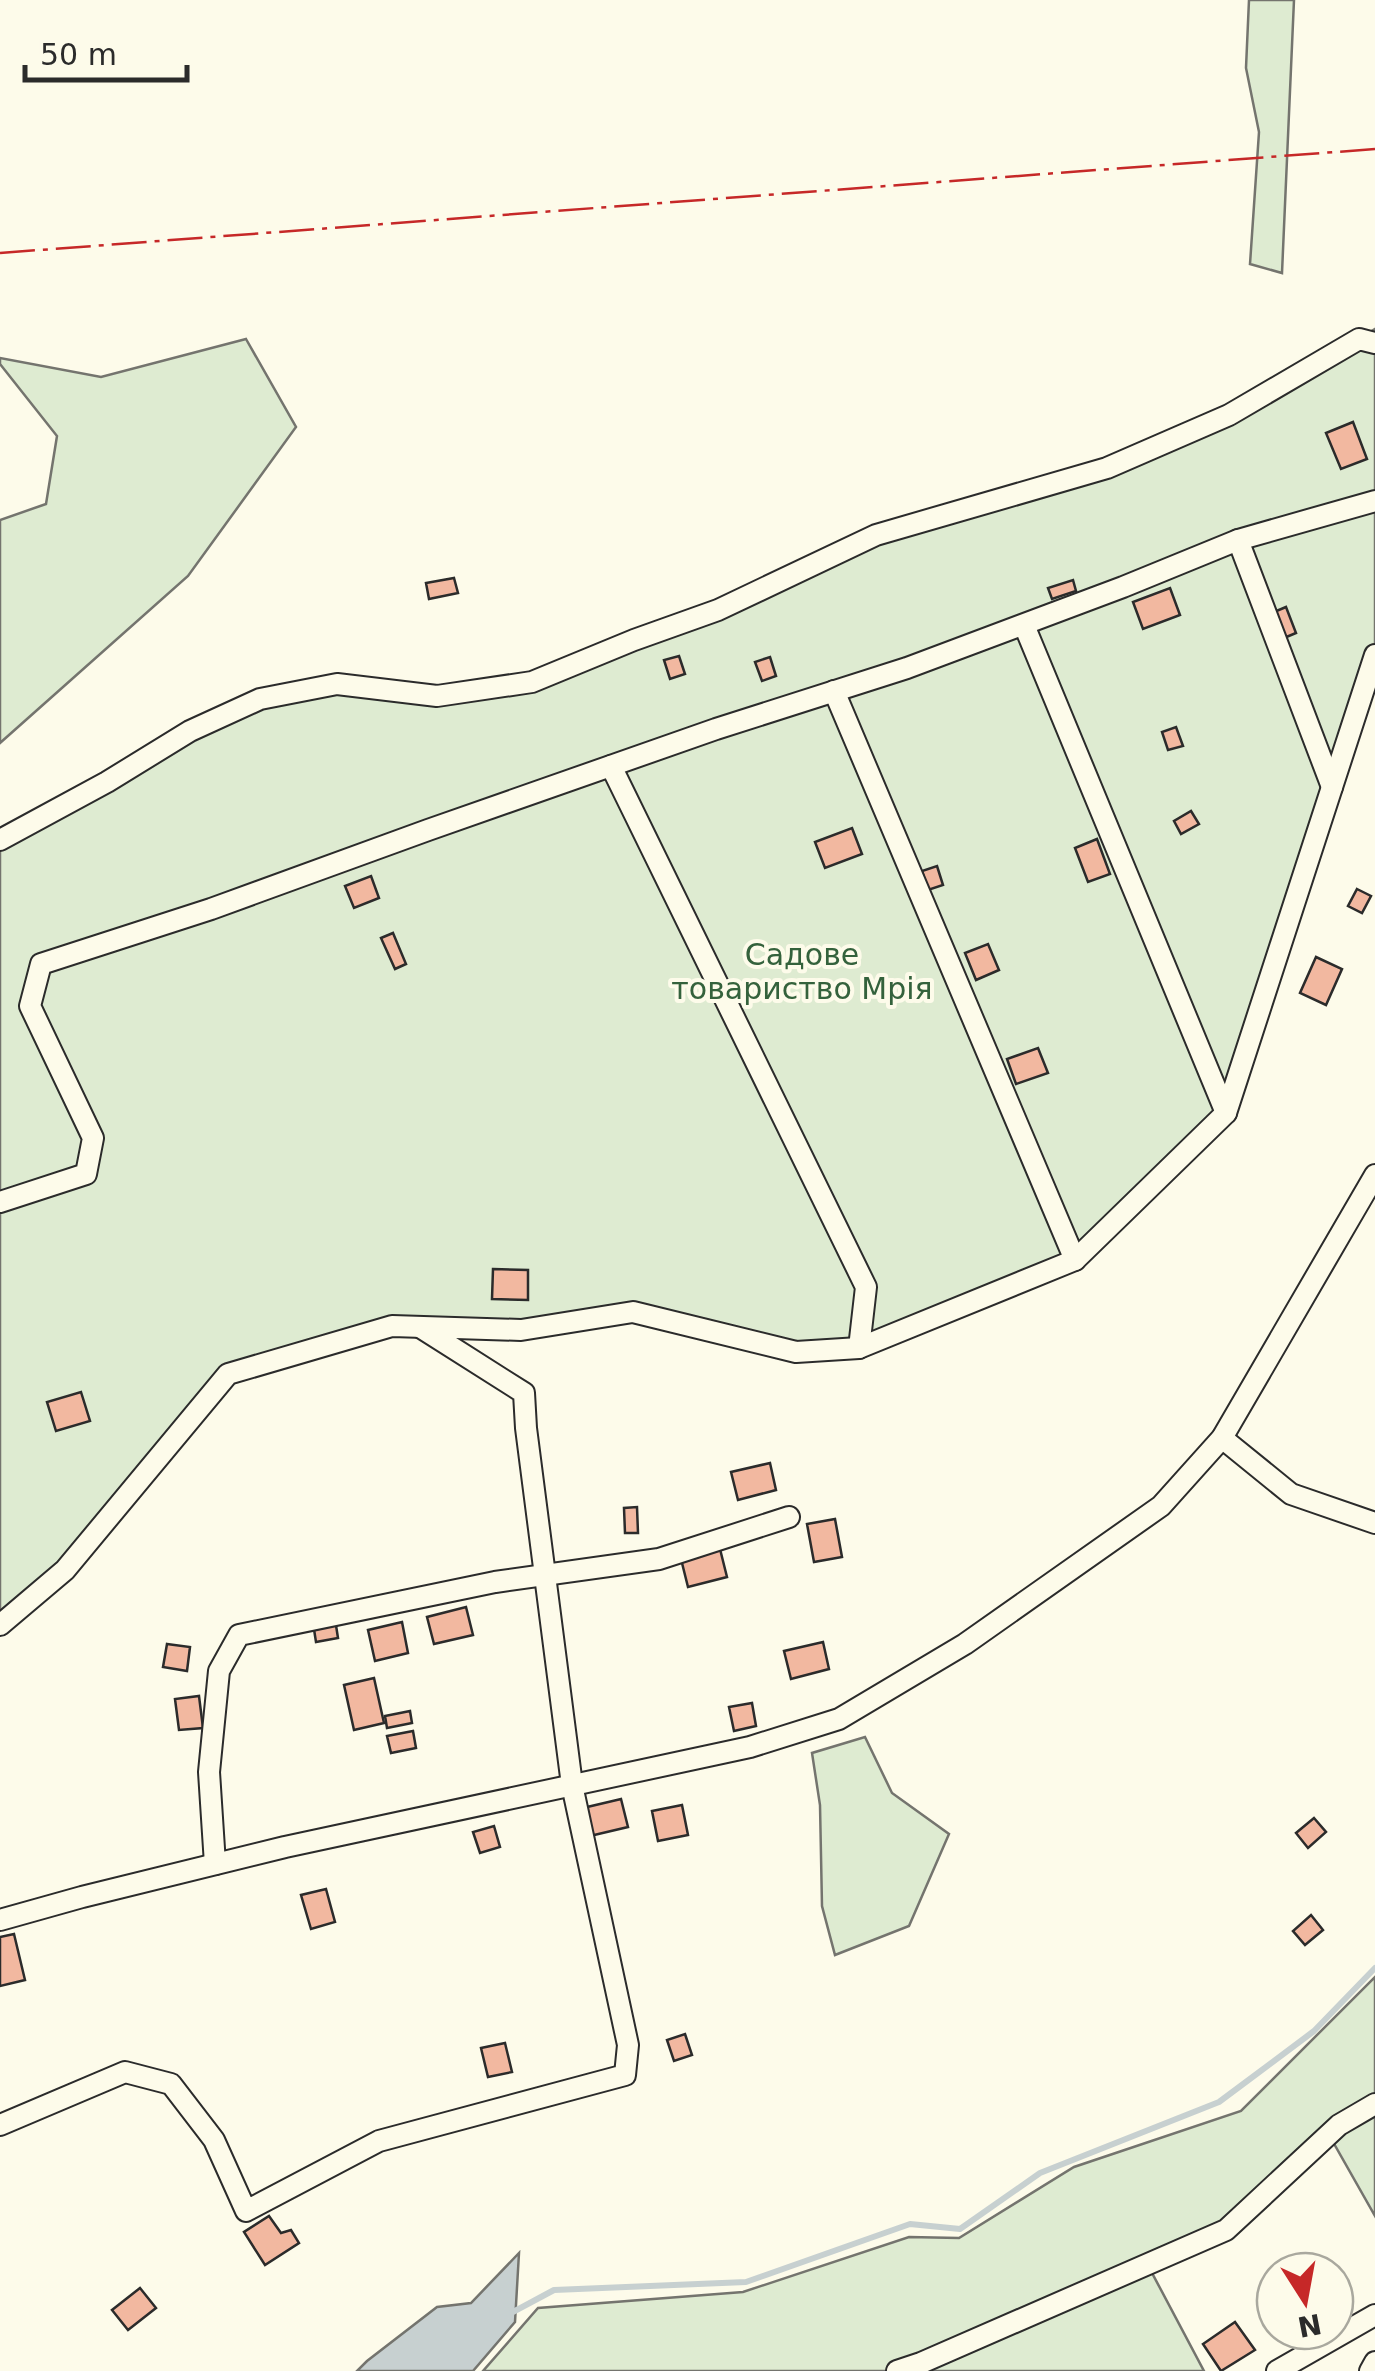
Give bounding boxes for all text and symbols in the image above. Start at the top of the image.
scale bar [25,20,188,82]
text: 50 m [40,37,117,72]
park label: Садове товариство Мрія [671,937,933,1006]
north arrow [1255,2251,1355,2351]
text: N [1295,2307,1324,2343]

